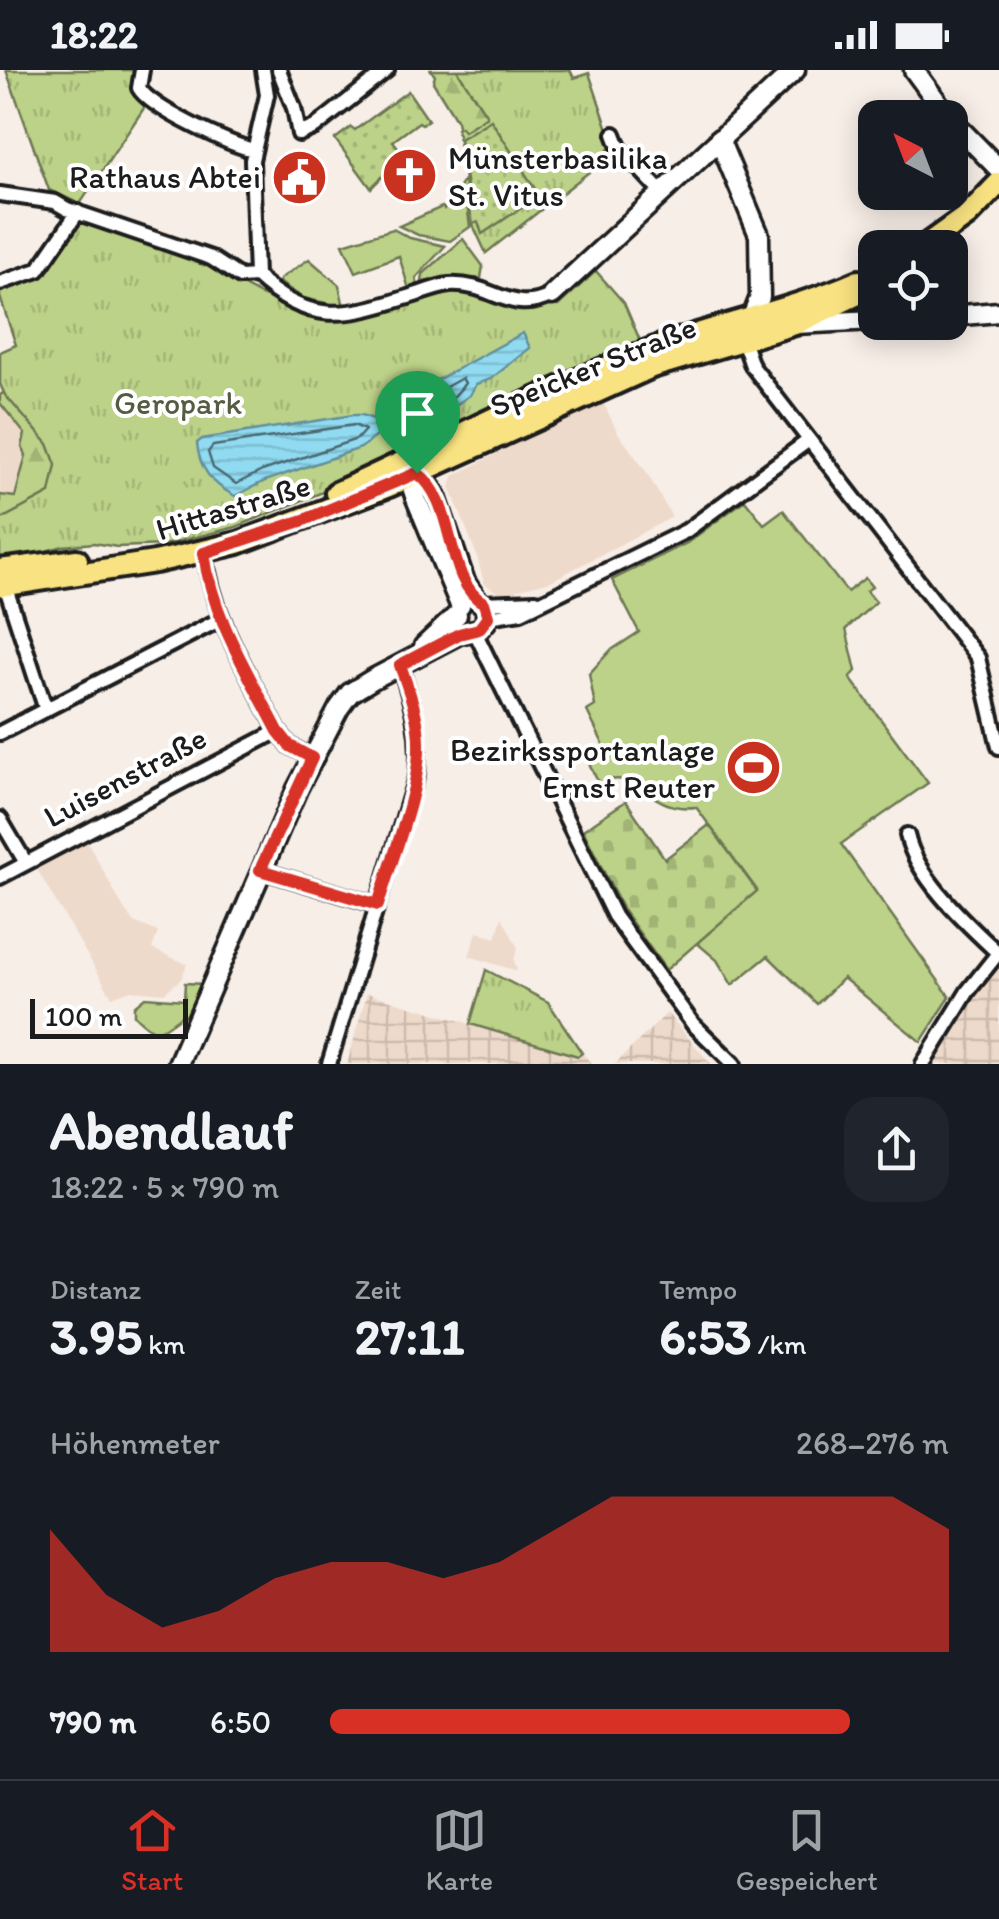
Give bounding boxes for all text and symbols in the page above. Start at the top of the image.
text: 18:22 [50,12,138,58]
north arrow [858,100,968,210]
map controls [858,100,968,340]
place label: Münsterbasilika St. Vitus [448,139,668,214]
church icon: Münsterbasilika St. Vitus [379,146,439,206]
public building icon: Rathaus Abtei [270,147,330,207]
place label: Rathaus Abtei [69,158,261,196]
button: locate [858,230,968,340]
street label: Speicker Straße [484,307,702,425]
pin [375,371,460,474]
park label: Geropark [114,384,242,422]
icon: arrive [390,386,445,441]
street label: Hittastraße [151,466,315,548]
street label: Luisenstraße [37,718,213,836]
place label: Bezirkssportanlage Ernst Reuter [450,731,715,806]
sports icon: Bezirkssportanlage Ernst Reuter [724,738,784,798]
scale bar [30,994,188,1038]
text: 100 m [45,999,122,1033]
text: Abendlauf [50,1097,293,1163]
button: share [844,1097,949,1202]
text: 18:22 · 5 × 790 m [50,1168,279,1206]
text: Distanz [50,1272,141,1306]
text: Zeit [355,1272,402,1306]
text: Tempo [659,1272,737,1306]
text: 3.95 [50,1306,142,1367]
text: 27:11 [355,1306,464,1367]
text: 6:53 [659,1306,752,1367]
text: km [142,1327,185,1361]
text: /km [752,1327,807,1361]
text: Höhenmeter [50,1424,220,1462]
text: 268–276 m [796,1424,949,1462]
text: 790 m [50,1703,136,1741]
text: 6:50 [210,1703,271,1741]
tab: Start [121,1803,183,1897]
tab: Karte [426,1803,493,1897]
tab: Gespeichert [736,1803,878,1897]

